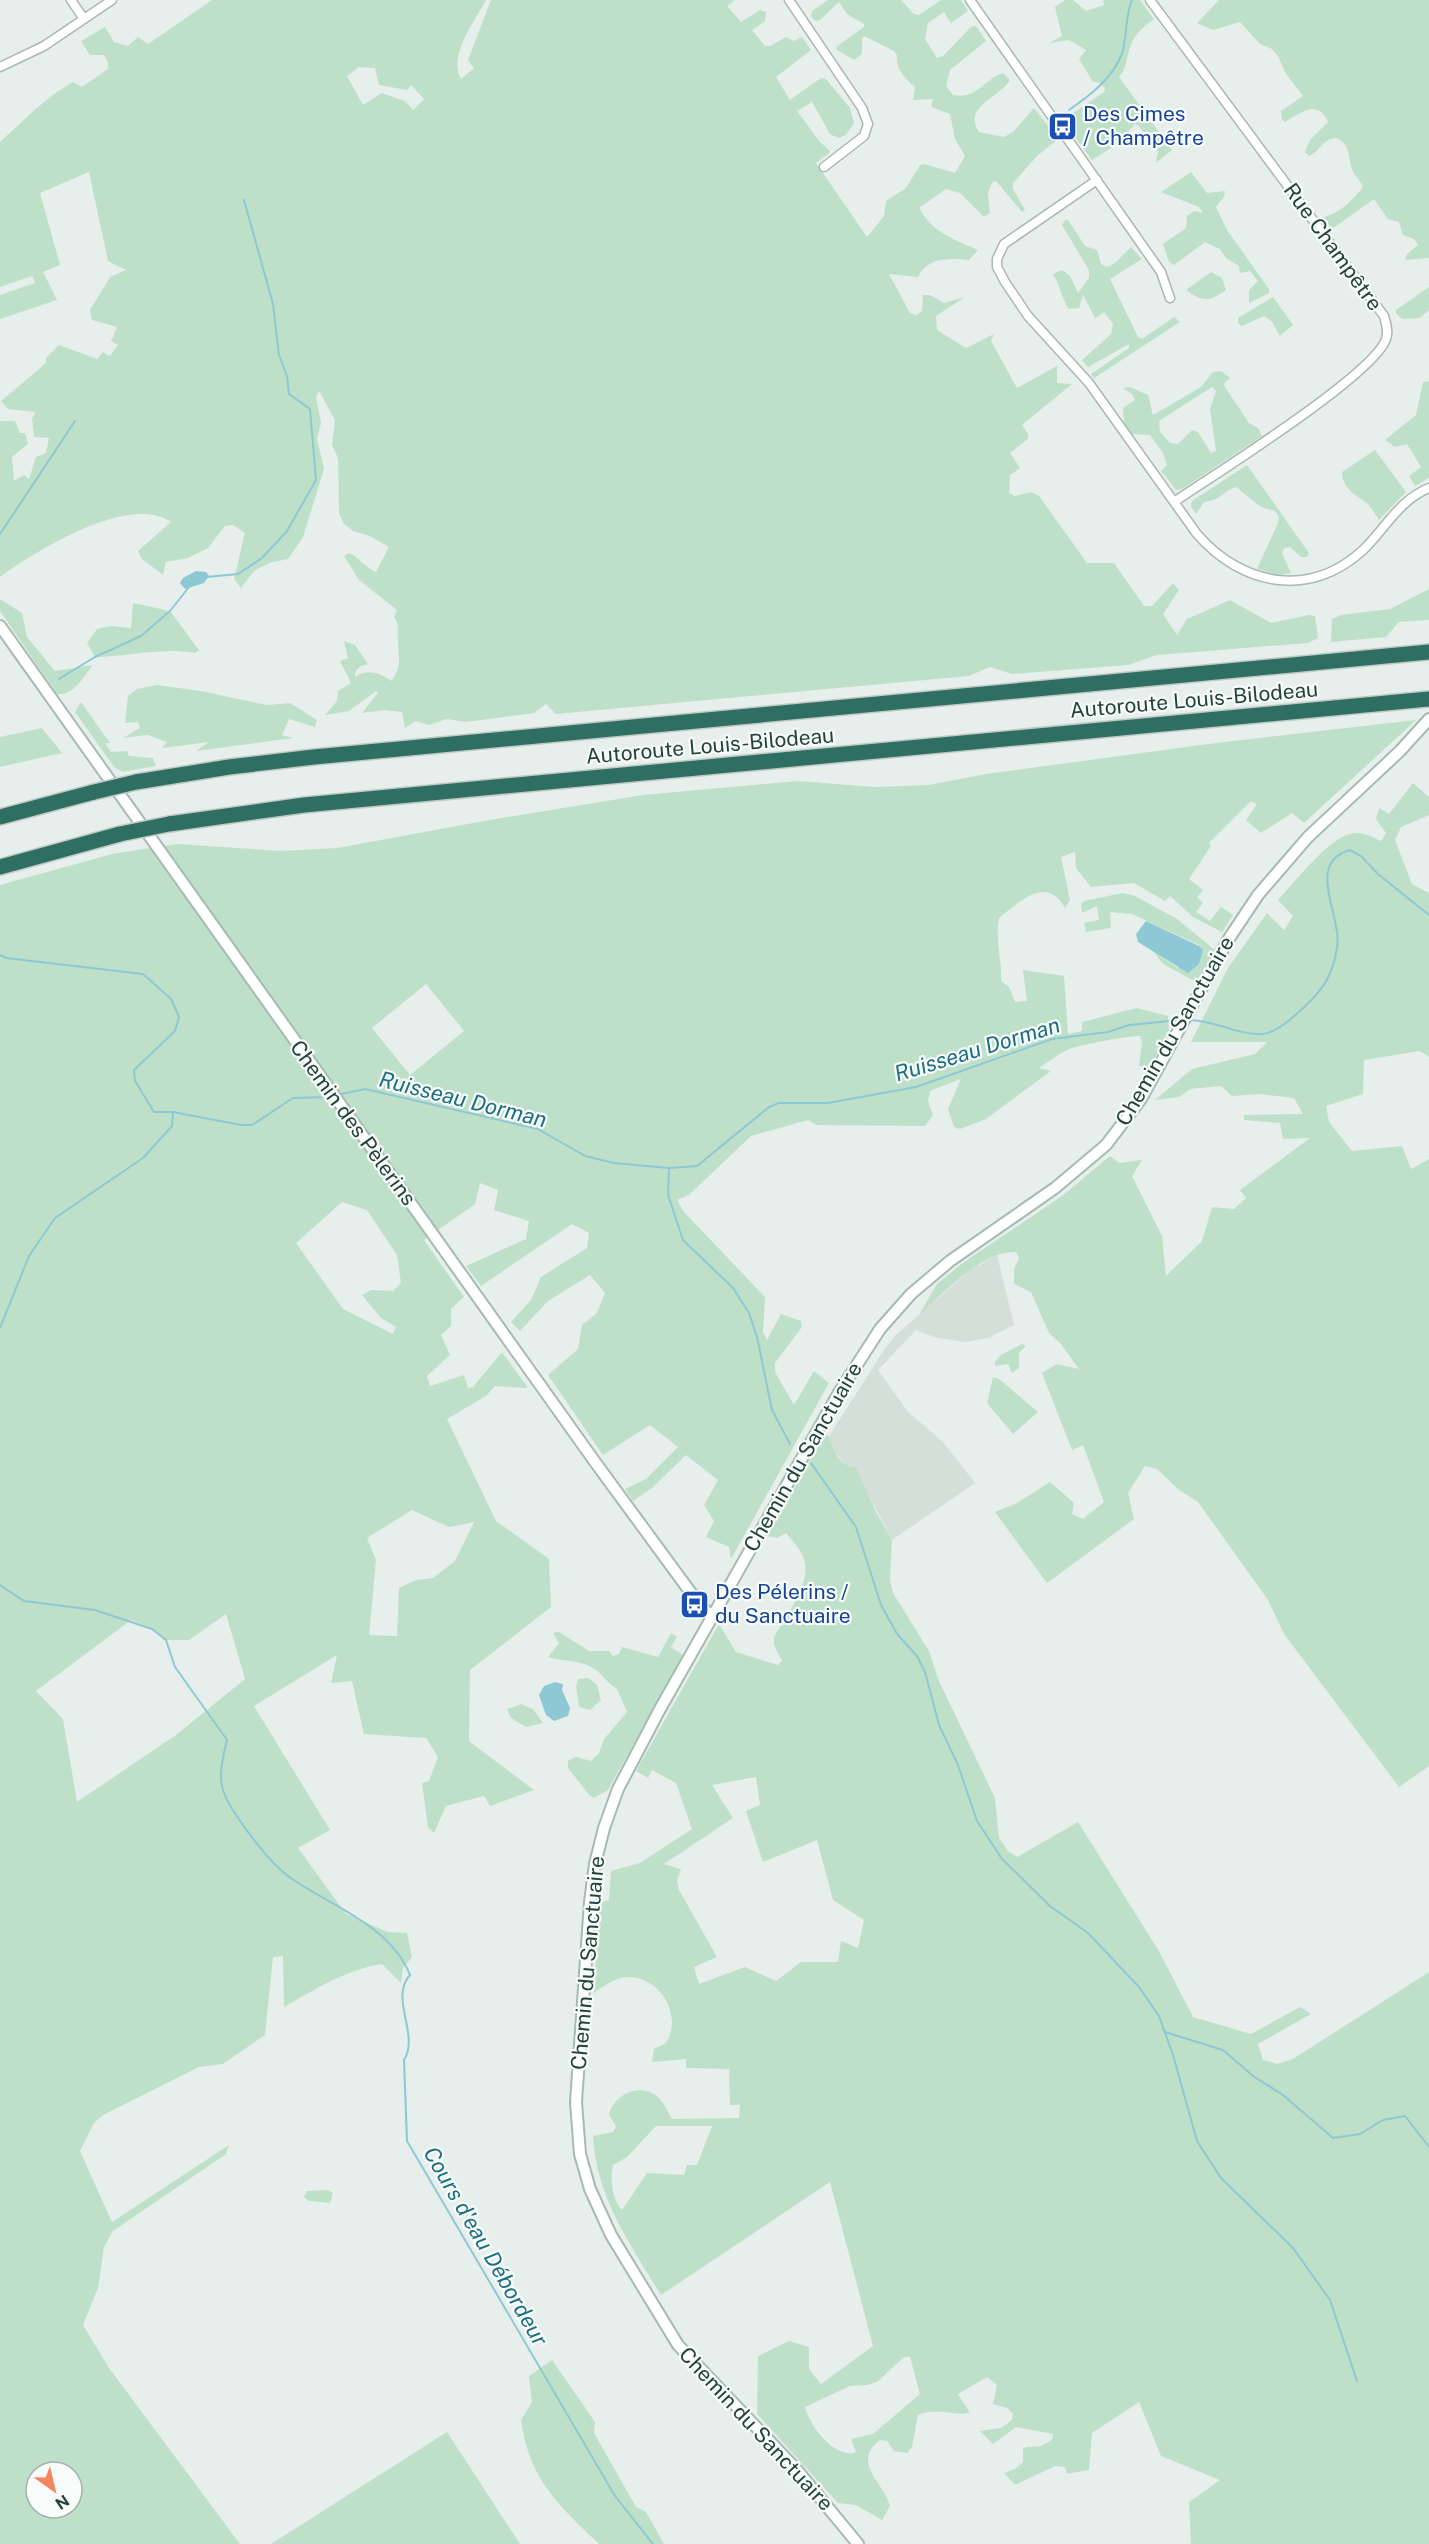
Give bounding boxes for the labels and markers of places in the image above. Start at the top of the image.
place label: Des Cimes / Champêtre [1083,101,1204,150]
bus stop icon: Des Cimes / Champêtre [1046,110,1078,142]
place label: Des Pélerins / du Sanctuaire [715,1579,851,1628]
bus stop icon: Des Pélerins / du Sanctuaire [678,1588,710,1620]

